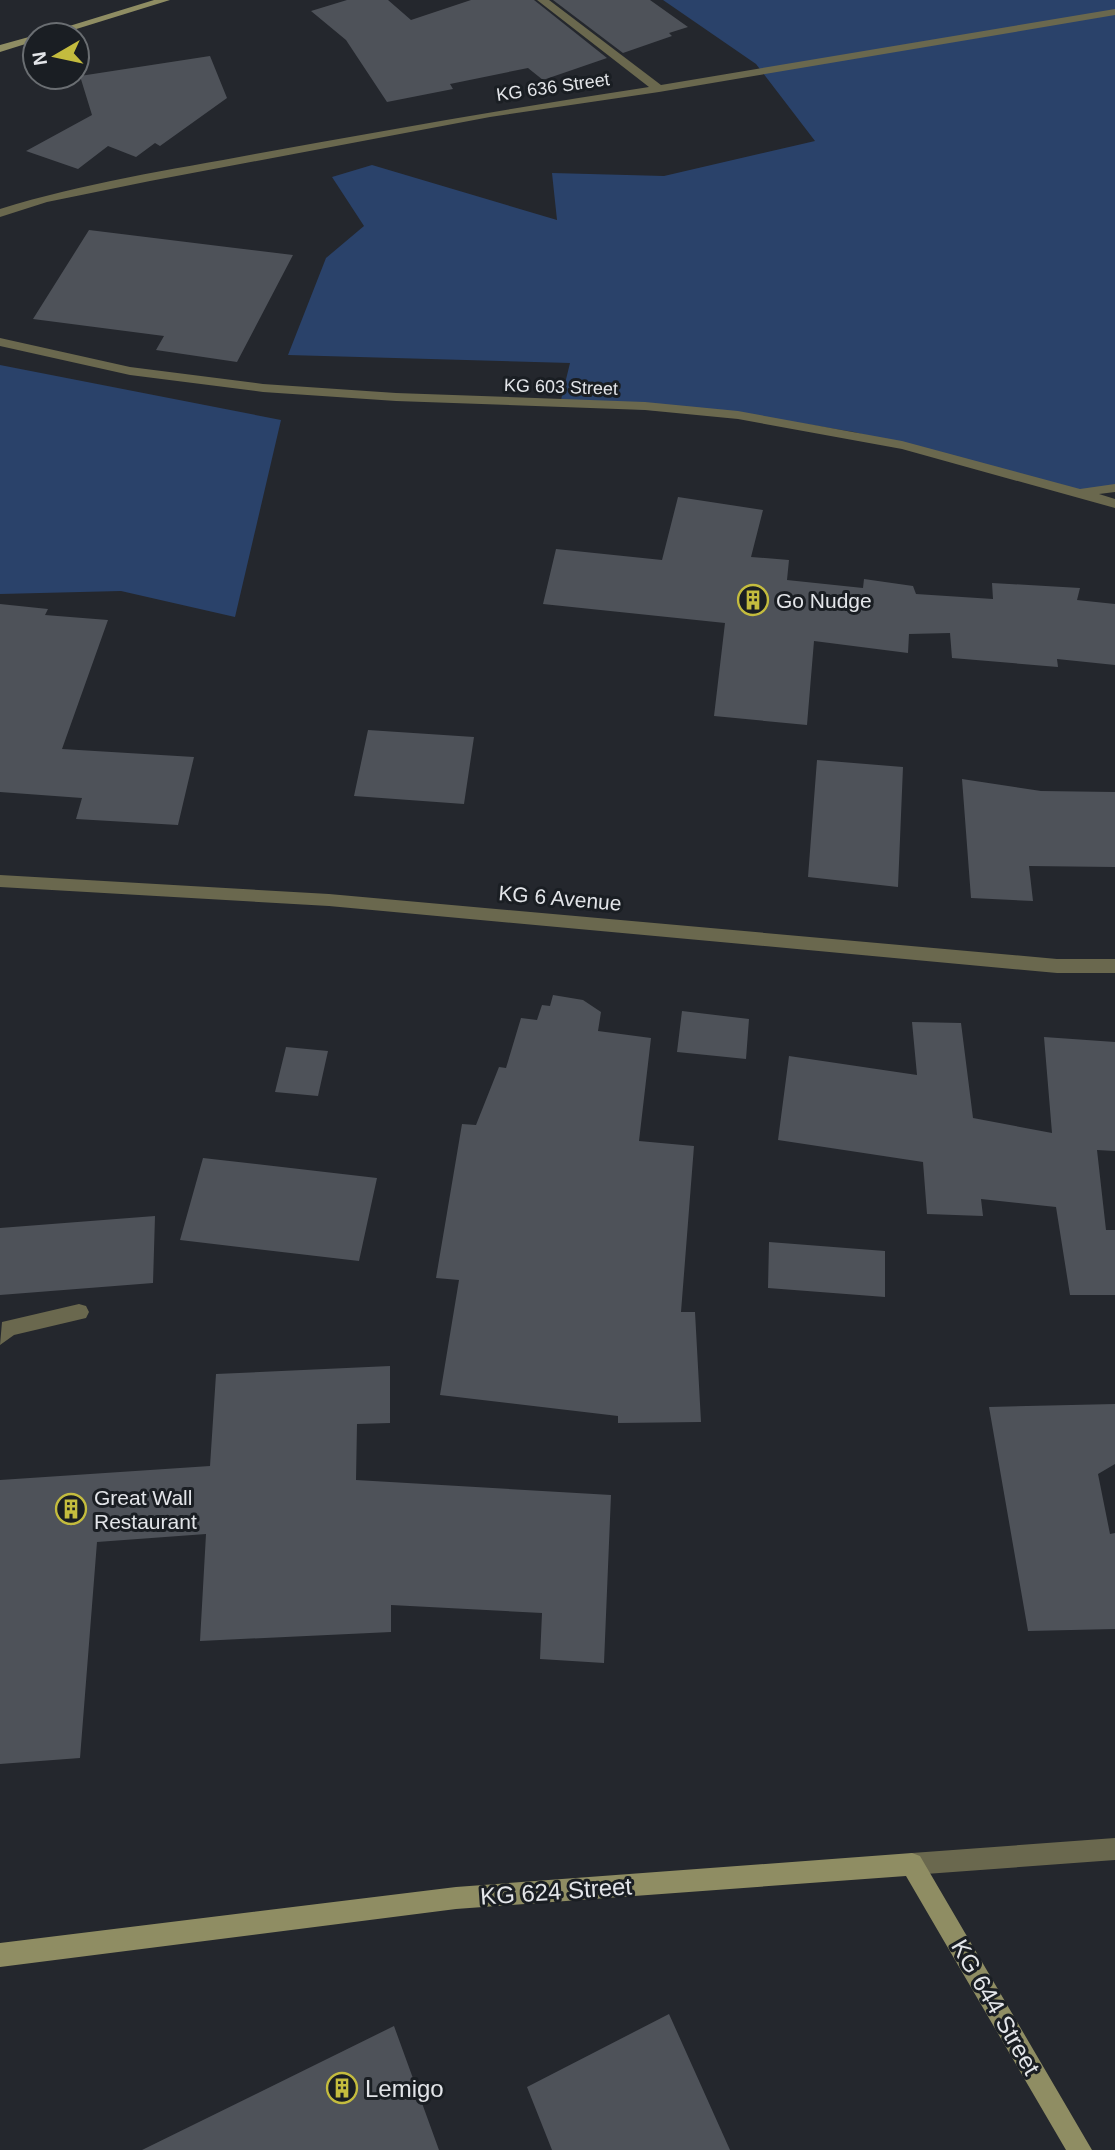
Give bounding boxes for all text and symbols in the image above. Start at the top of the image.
north arrow [21,21,91,91]
text: N [28,50,51,67]
street label: KG 636 Street [495,69,611,105]
street label: KG 603 Street [504,375,618,399]
building icon: Go Nudge [736,583,770,617]
place label: Go Nudge [776,589,872,612]
street label: KG 6 Avenue [498,881,622,915]
place label: Great Wall Restaurant [94,1486,197,1533]
building icon: Great Wall Restaurant [54,1492,88,1526]
street label: KG 624 Street [479,1872,633,1910]
street label: KG 644 Street [946,1934,1046,2080]
building icon: Lemigo [325,2071,359,2105]
place label: Lemigo [365,2075,444,2102]

